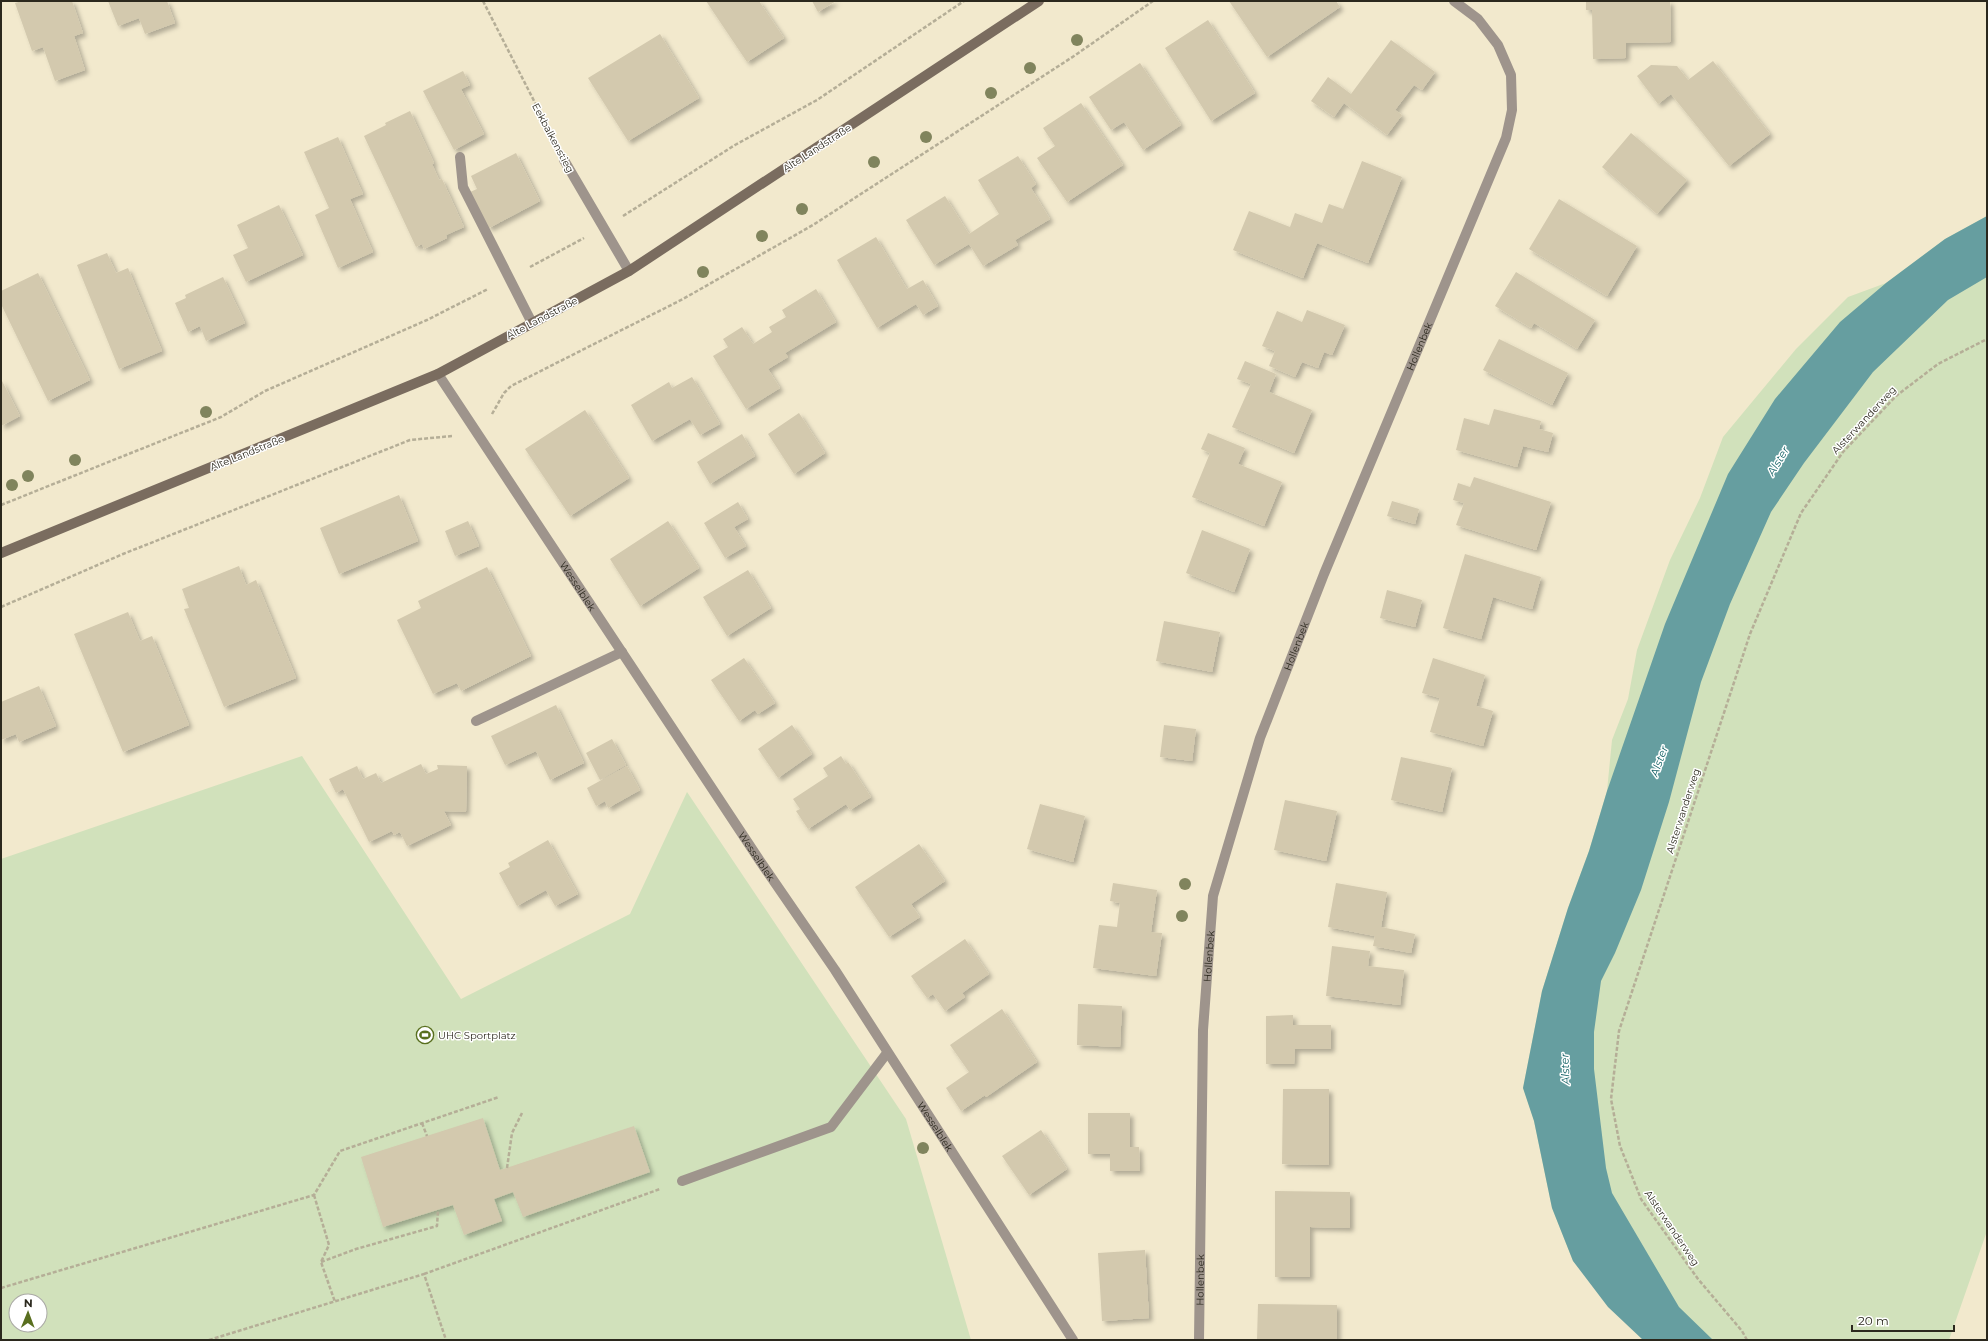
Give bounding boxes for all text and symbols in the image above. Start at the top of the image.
street label: Eekbalkenstieg [529,101,577,175]
street label: Alte Landstraße [780,121,854,175]
street label: Alte Landstraße [504,294,580,342]
street label: Hollenbek [1403,320,1435,373]
street label: Alsterwanderweg [1829,383,1899,457]
street label: Alte Landstraße [208,432,286,474]
water label: Alster [1763,443,1792,479]
street label: Wesselblek [557,559,599,613]
street label: Hollenbek [1280,620,1311,672]
water label: Alster [1647,743,1671,779]
street label: Alsterwanderweg [1663,767,1703,855]
street label: Wesselblek [736,829,778,883]
street label: Hollenbek [1200,930,1217,982]
sports icon: UHC Sportplatz [415,1025,435,1045]
place label: UHC Sportplatz [438,1029,516,1042]
water label: Alster [1557,1052,1573,1086]
street label: Wesselblek [915,1099,956,1154]
street label: Alsterwanderweg [1642,1188,1702,1268]
street label: Hollenbek [1193,1254,1207,1306]
north arrow [8,1293,48,1333]
text: N [24,1296,33,1310]
scale bar [1852,1307,1954,1333]
text: 20 m [1858,1313,1889,1328]

